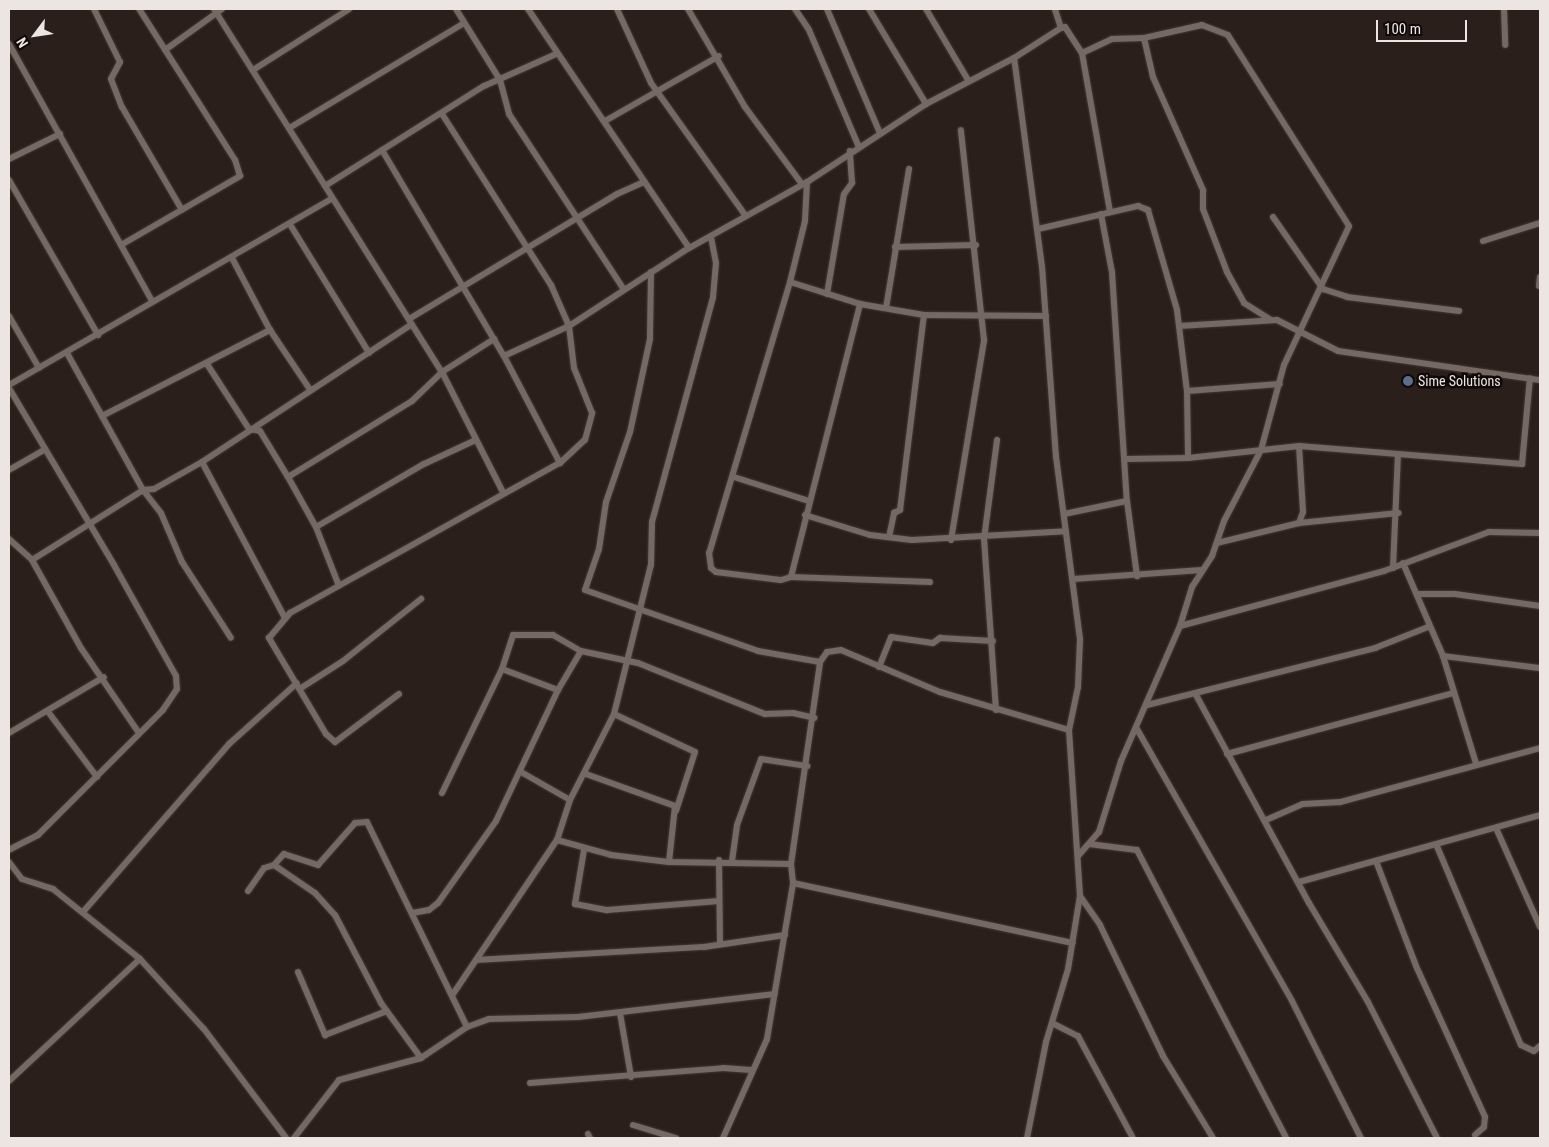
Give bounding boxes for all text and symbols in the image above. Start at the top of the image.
north arrow [10,10,60,60]
scale bar [1379,10,1470,42]
text: 100 m [1384,20,1421,38]
text: N [13,35,31,51]
place label: Sime Solutions [1418,373,1501,389]
marker: Sime Solutions [1402,375,1414,387]

